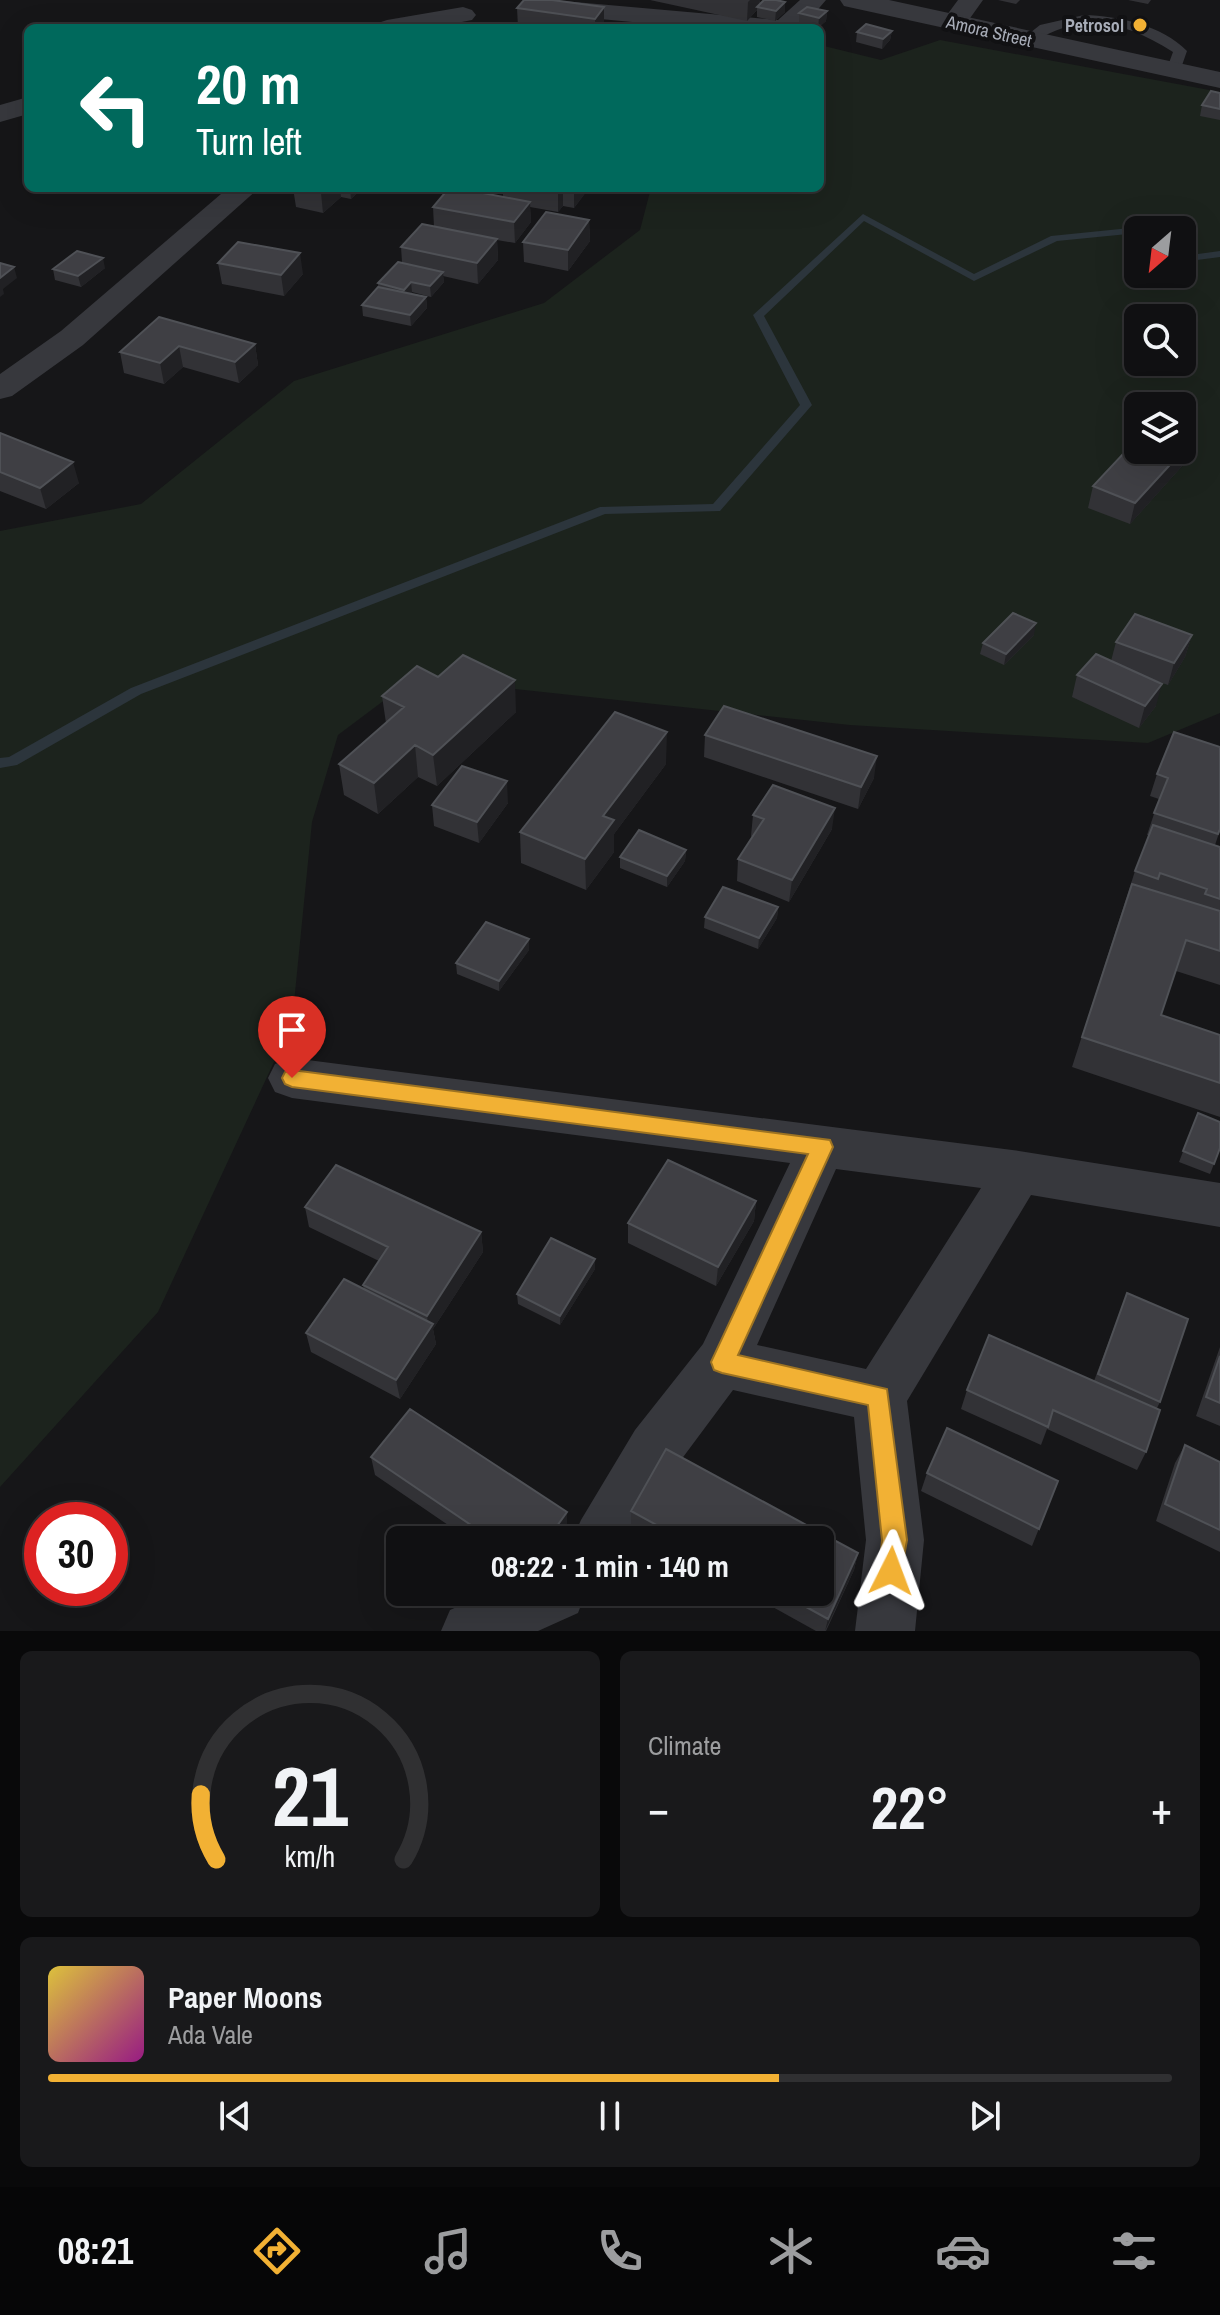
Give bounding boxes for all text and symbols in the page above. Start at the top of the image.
street label: Amora Street [943,9,1034,53]
place label: Petrosol [1065,13,1124,38]
marker: Petrosol [1131,16,1149,34]
text: 20 m [196,46,301,121]
icon: left [64,56,168,160]
text: Turn left [196,118,302,166]
north arrow [1124,216,1196,288]
map controls [1124,216,1196,464]
button: search [1124,304,1196,376]
button: layers [1124,392,1196,464]
pin [258,996,326,1078]
icon: arrive [270,1008,314,1052]
speed limit sign: 30 [24,1502,128,1606]
position arrow [849,1529,933,1613]
text: 08:22 · 1 min · 140 m [491,1546,729,1586]
text: Climate [648,1728,721,1763]
text: 21 [272,1740,348,1852]
text: 22° [871,1767,949,1848]
text: − [648,1778,669,1838]
text: + [1151,1778,1172,1838]
text: km/h [285,1837,335,1876]
text: Paper Moons [168,1977,322,2017]
text: Ada Vale [168,2017,253,2052]
icon: previous [213,2094,257,2138]
icon: pause [588,2094,632,2138]
icon: next [963,2094,1007,2138]
icon: directions [249,2223,305,2279]
icon: music [420,2223,476,2279]
icon: phone [592,2223,648,2279]
icon: climate [763,2223,819,2279]
icon: car [935,2223,991,2279]
icon: filters [1106,2223,1162,2279]
text: 08:21 [58,2227,133,2275]

